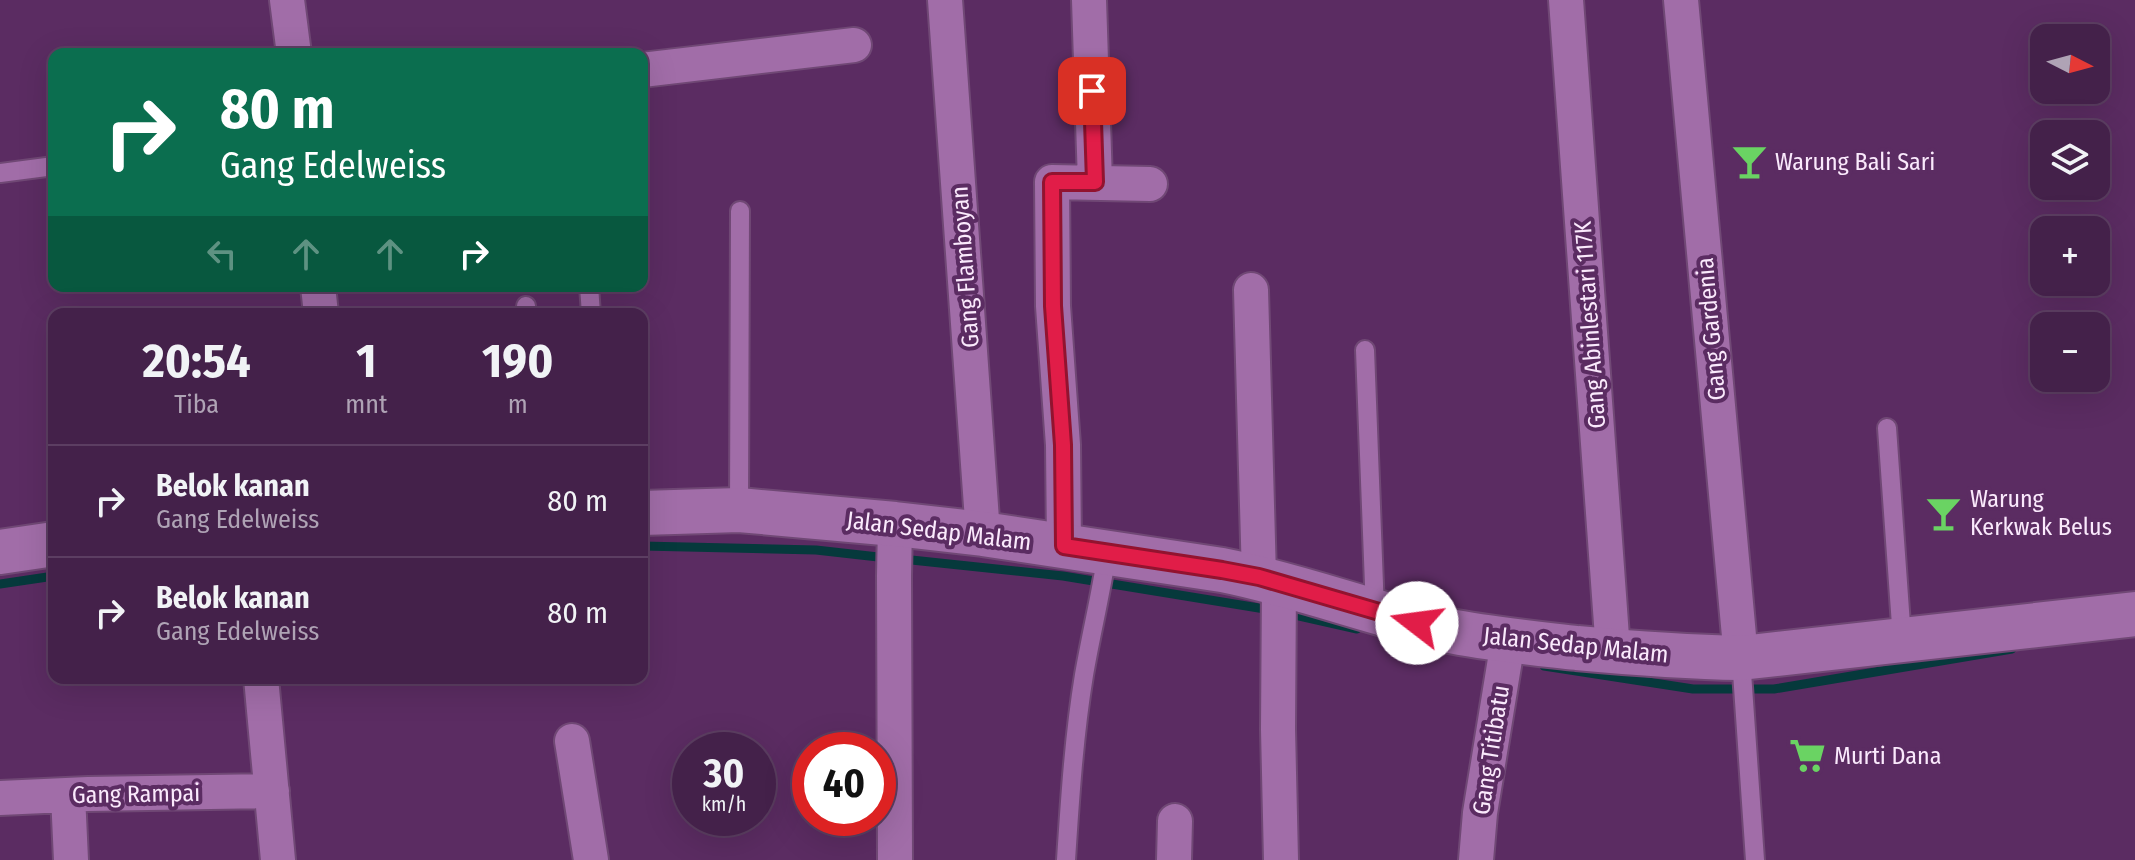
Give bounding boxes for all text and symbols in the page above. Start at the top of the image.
north arrow [2030,24,2110,104]
map controls [2030,24,2110,392]
pin [1058,57,1126,125]
icon: arrive [1070,69,1114,113]
text: 80 m [220,76,335,143]
icon: right [88,80,192,184]
button: layers [2030,120,2110,200]
bar icon: Warung Bali Sari [1730,143,1768,181]
text: Gang Edelweiss [220,144,446,188]
place label: Warung Bali Sari [1775,148,1935,176]
street label: Gang Flamboyan [945,185,985,349]
button: + [2030,216,2110,296]
street label: Gang Abinlestari 117K [1569,220,1611,430]
icon: left [200,232,244,276]
icon: ahead [284,232,328,276]
icon: ahead [368,232,412,276]
icon: right [452,232,496,276]
street label: Gang Gardenia [1691,256,1731,402]
button: − [2030,312,2110,392]
text: 20:54 [143,332,251,390]
text: 1 [356,332,377,390]
text: 190 [482,332,553,390]
text: Tiba [174,389,219,420]
text: mnt [345,389,387,420]
text: m [508,389,528,420]
text: Belok kanan [156,468,310,504]
icon: right [88,479,132,523]
text: 80 m [547,483,608,519]
place label: Warung Kerkwak Belus [1970,485,2112,541]
bar icon: Warung Kerkwak Belus [1925,494,1963,532]
text: Gang Edelweiss [156,504,319,535]
street label: Jalan Sedap Malam [845,506,1033,556]
text: Belok kanan [156,580,310,616]
position arrow [1375,581,1459,665]
icon: right [88,591,132,635]
text: 80 m [547,595,608,631]
text: Gang Edelweiss [156,616,319,647]
street label: Jalan Sedap Malam [1482,621,1670,669]
street label: Gang Titibatu [1467,683,1515,817]
speed limit sign: 40 [792,732,896,836]
supermarket icon: Murti Dana [1789,737,1827,775]
place label: Murti Dana [1834,742,1941,770]
text: 30 [704,750,744,798]
street label: Gang Rampai [72,779,200,809]
text: km/h [702,792,746,816]

